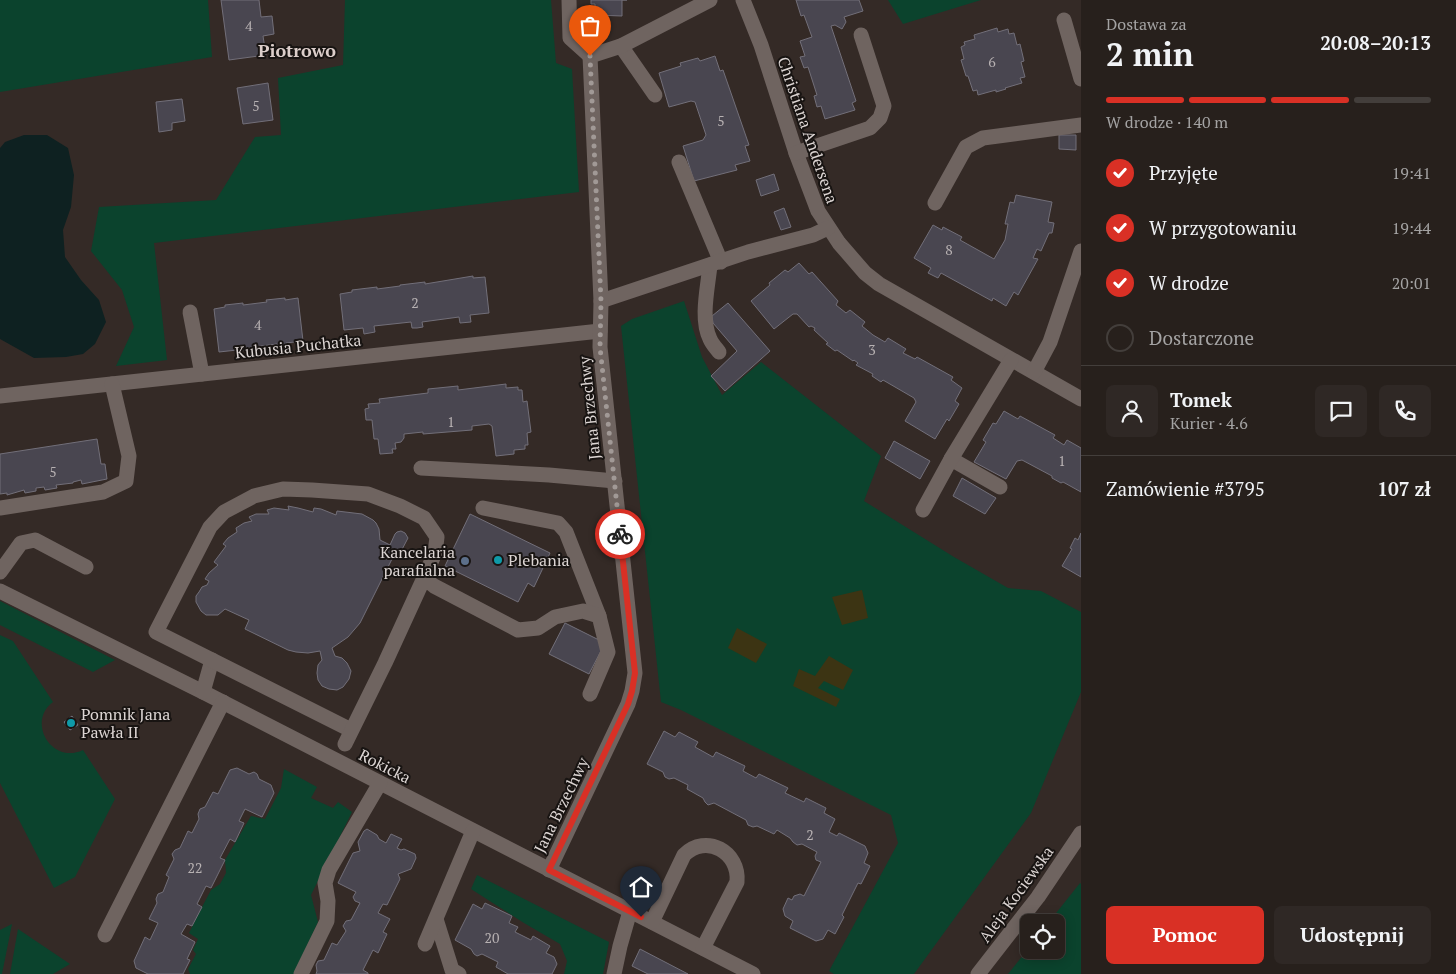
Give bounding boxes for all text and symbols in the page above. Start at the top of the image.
pin [569,5,611,56]
icon: bag [576,12,604,40]
text: Dostawa za [1106,13,1187,35]
house number: 4 [245,16,253,35]
text: 20:08–20:13 [1320,30,1431,55]
text: 2 min [1106,33,1194,75]
district label: Piotrowo [258,38,336,62]
house number: 6 [988,52,996,71]
street label: Christiana Andersena [773,54,843,206]
house number: 5 [252,96,260,115]
house number: 5 [717,111,725,130]
text: W drodze · 140 m [1106,111,1228,133]
icon: check [1106,159,1134,187]
text: Przyjęte [1149,160,1218,185]
text: 19:41 [1392,162,1431,184]
icon: check [1106,214,1134,242]
text: W przygotowaniu [1149,215,1297,240]
text: 19:44 [1392,217,1431,239]
house number: 8 [945,240,953,259]
icon: check [1106,269,1134,297]
text: W drodze [1149,270,1229,295]
text: 20:01 [1392,272,1431,294]
house number: 2 [411,293,419,312]
house number: 4 [254,315,262,334]
text: Dostarczone [1149,325,1254,350]
street label: Kubusia Puchatka [234,328,362,364]
house number: 3 [868,340,876,359]
street label: Jana Brzechwy [573,354,605,461]
button: person [1106,385,1158,437]
button: chat [1315,385,1367,437]
button: phone [1379,385,1431,437]
text: Tomek [1170,387,1232,412]
house number: 1 [447,412,455,431]
text: Kurier · 4.6 [1170,412,1248,434]
house number: 1 [1058,451,1066,470]
house number: 5 [49,462,57,481]
text: Zamówienie #3795 [1106,476,1265,501]
text: 107 zł [1377,476,1431,501]
courier [595,509,645,559]
icon: bike [606,520,634,548]
place label: Kancelaria parafialna [380,541,455,581]
place label: Plebania [508,549,570,571]
marker: Plebania [492,554,504,566]
marker: Kancelaria parafialna [459,555,471,567]
place label: Pomnik Jana Pawła II [81,703,170,743]
marker: Pomnik Jana Pawła II [65,717,77,729]
street label: Rokicka [355,744,415,788]
street label: Jana Brzechwy [528,753,594,856]
house number: 2 [806,825,814,844]
street label: Aleja Kociewska [974,841,1058,947]
house number: 22 [188,858,202,877]
pin [620,866,662,917]
icon: home [627,873,655,901]
button: Pomoc [1106,906,1264,964]
button: Udostępnij [1274,906,1431,964]
map controls [1020,914,1065,959]
button: locate [1020,914,1065,959]
house number: 20 [485,928,499,947]

